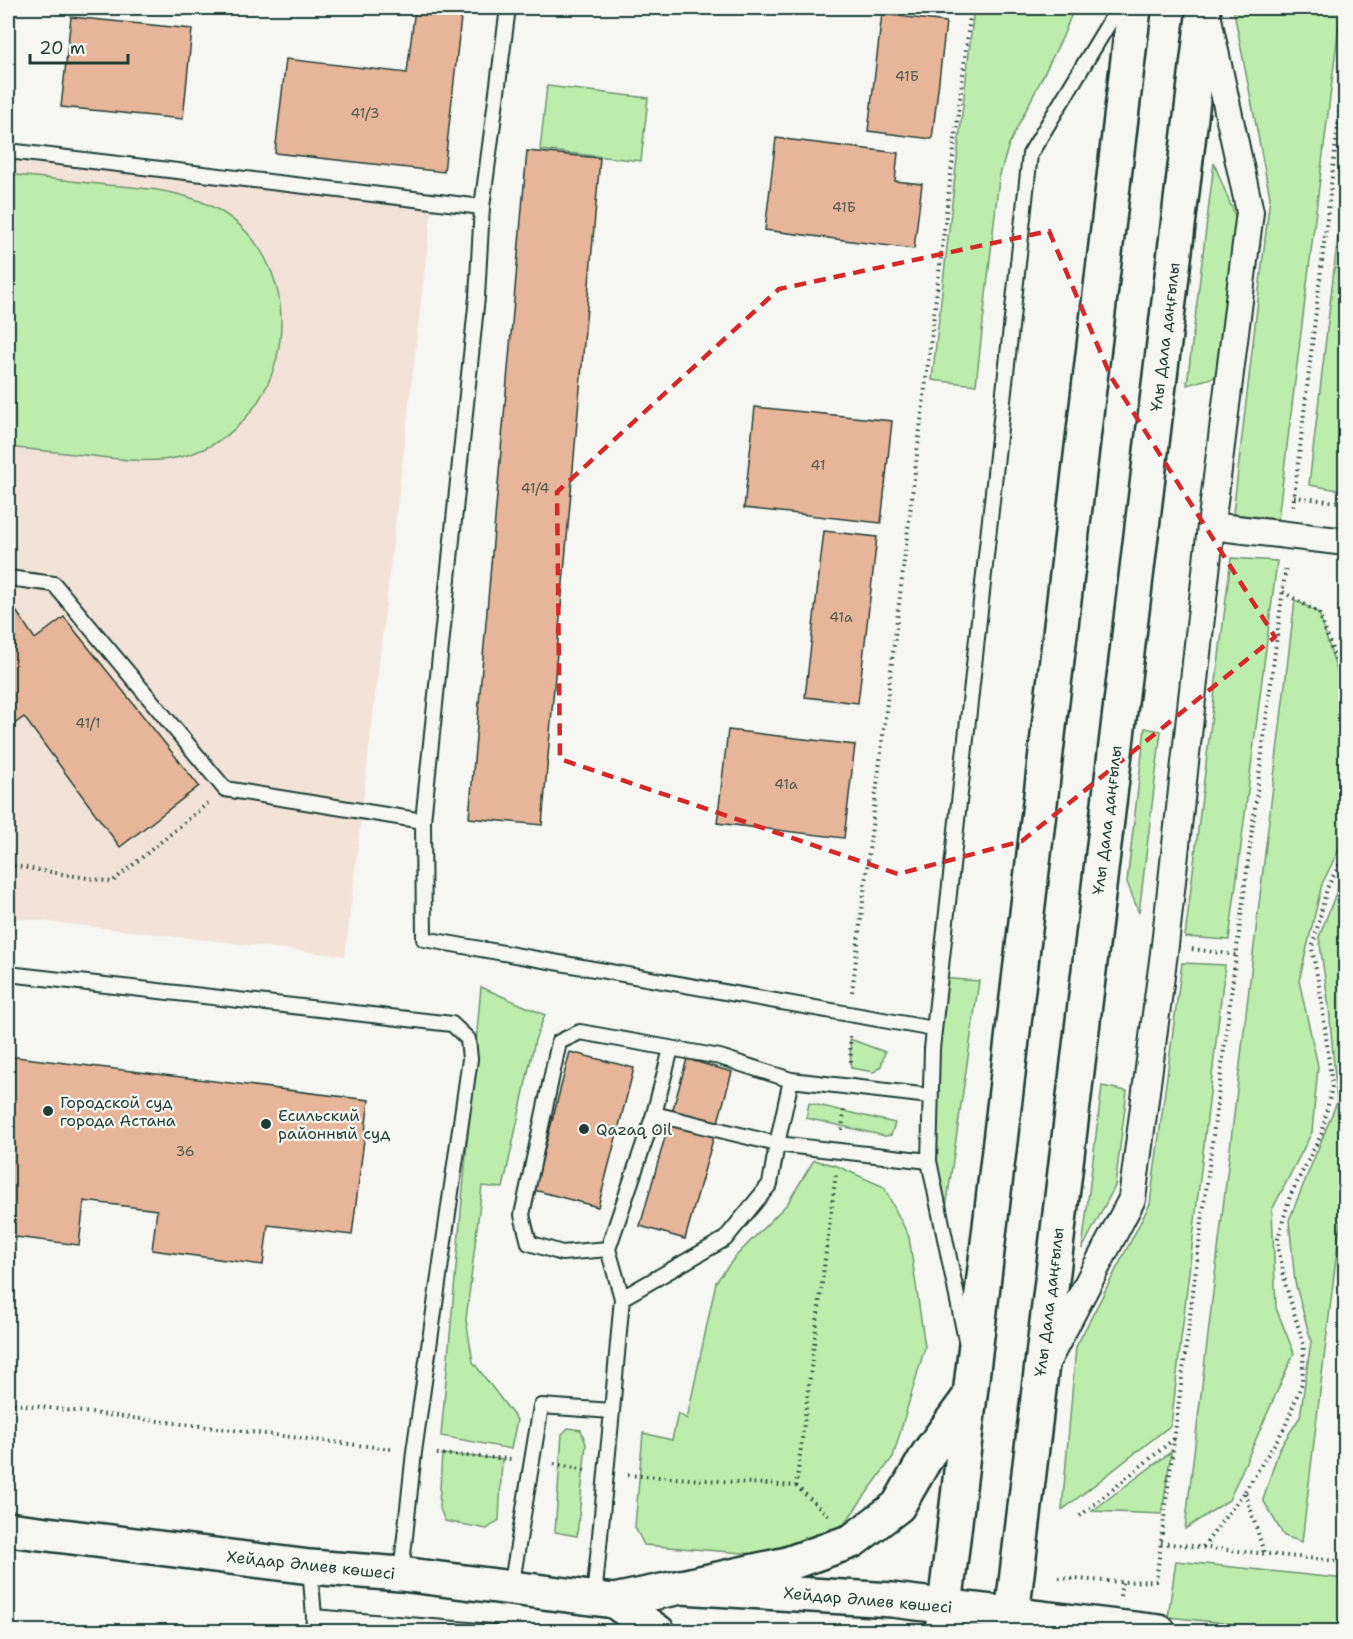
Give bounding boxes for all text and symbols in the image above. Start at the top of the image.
scale bar [30,27,128,65]
text: 20 m [39,36,85,60]
house number: 41Б [895,67,919,85]
house number: 41/3 [350,104,380,122]
house number: 41Б [832,198,856,216]
street label: Ұлы Дала даңғылы [1145,261,1185,413]
house number: 41 [811,456,825,474]
house number: 41/4 [521,479,550,497]
house number: 41а [829,608,853,626]
house number: 41/1 [75,714,101,732]
street label: Ұлы Дала даңғылы [1087,744,1127,896]
house number: 41а [774,775,798,793]
place label: Городской суд города Астана [60,1092,176,1131]
marker: Городской суд города Астана [41,1104,55,1118]
place label: Есильский районный суд [278,1105,390,1144]
marker: Есильский районный суд [259,1117,273,1131]
place label: Qazaq Oil [596,1119,672,1140]
marker: Qazaq Oil [577,1122,591,1136]
house number: 36 [175,1142,195,1160]
street label: Ұлы Дала даңғылы [1029,1226,1069,1378]
street label: Хейдар Әлиев көшесі [226,1546,396,1584]
street label: Хейдар Әлиев көшесі [783,1582,953,1618]

